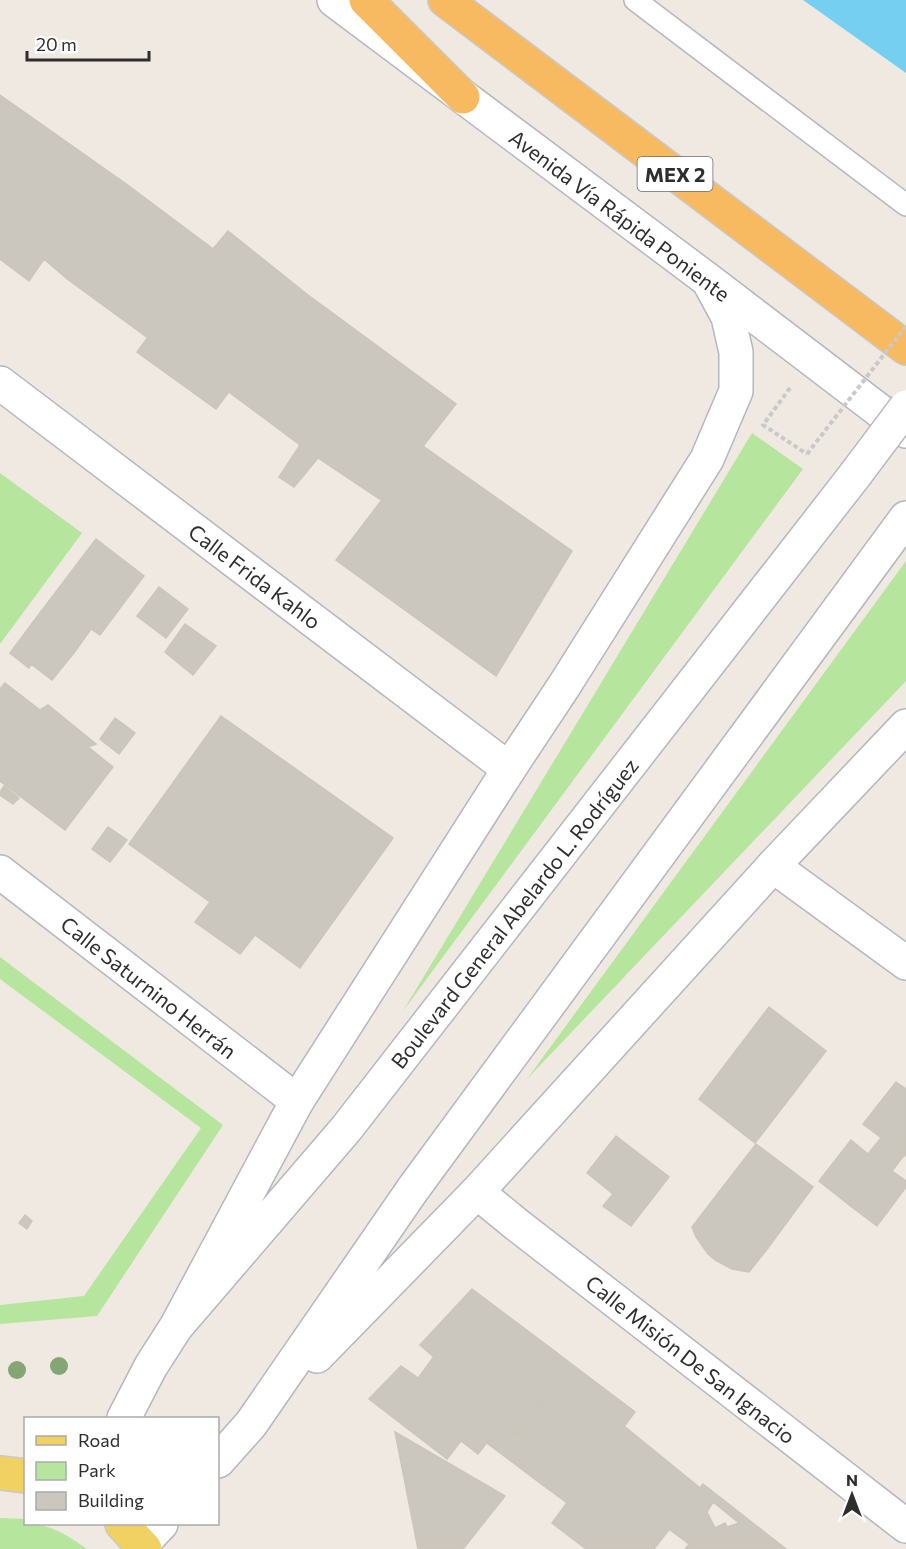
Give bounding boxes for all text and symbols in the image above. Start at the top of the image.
scale bar [27,24,148,62]
text: 20 m [36,33,77,55]
street label: Avenida Vía Rápida Poniente [505,124,735,306]
road number: MEX 2 [638,157,712,191]
street label: Calle Frida Kahlo [184,518,326,634]
street label: Boulevard General Abelardo L. Rodríguez [385,753,643,1073]
street label: Calle Saturnino Herrán [56,911,242,1063]
street label: Calle Misión De San Ignacio [581,1270,801,1448]
legend [24,1417,219,1525]
text: Road [78,1429,120,1451]
text: Park [78,1459,116,1481]
north arrow [822,1465,882,1525]
text: N [846,1470,858,1489]
text: Building [78,1489,144,1511]

